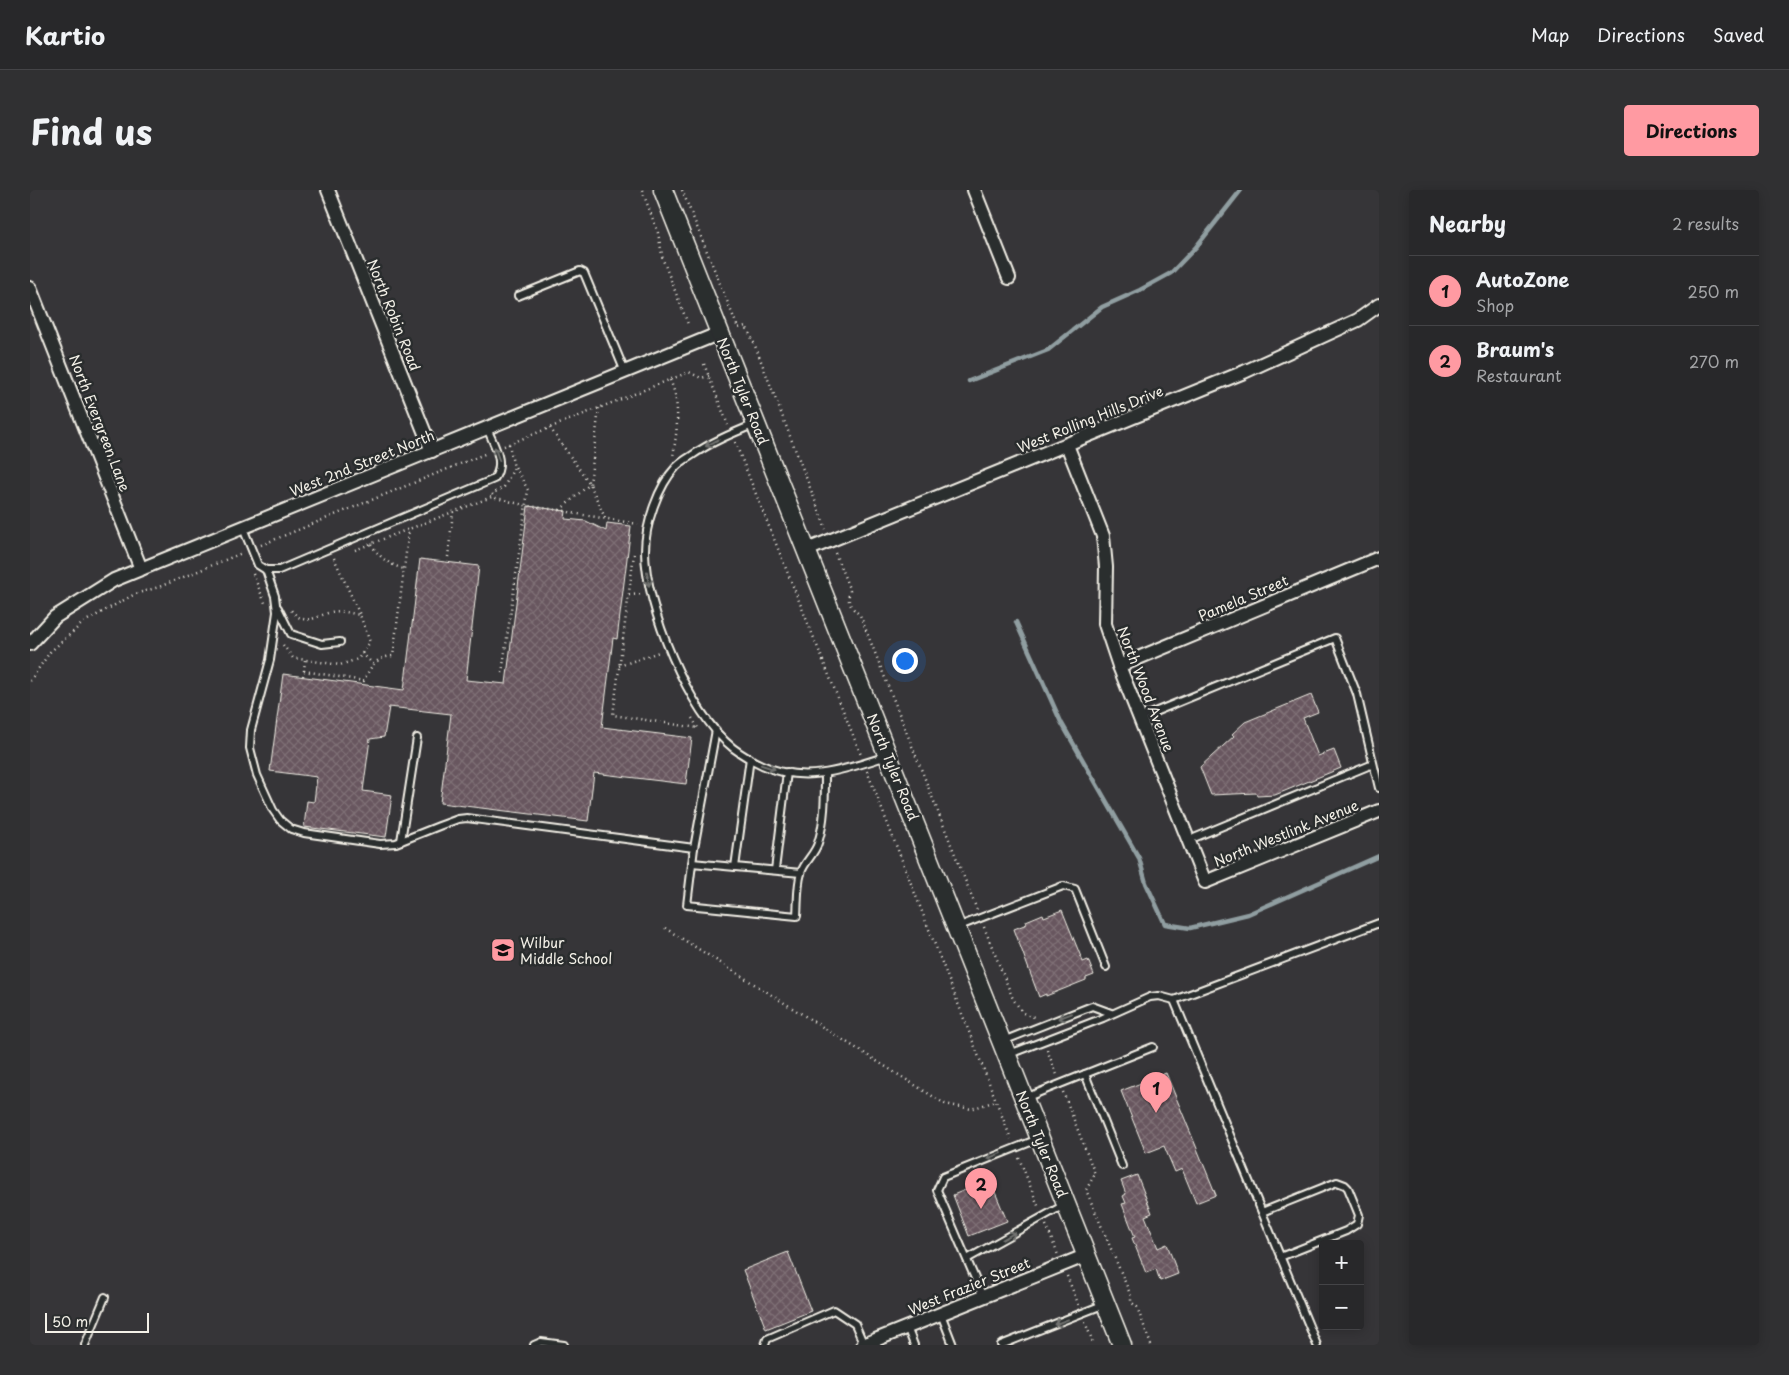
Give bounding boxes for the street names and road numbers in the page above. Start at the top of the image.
street label: North Robin Road [362,256,426,374]
street label: North Tyler Road [712,334,774,448]
street label: North Evergreen Lane [64,351,136,495]
street label: West Rolling Hills Drive [1014,380,1166,458]
street label: West 2nd Street North [287,424,437,502]
street label: Pamela Street [1195,570,1291,626]
street label: North Wood Avenue [1112,623,1180,755]
street label: North Tyler Road [862,710,924,824]
street label: North Westlink Avenue [1211,794,1362,872]
street label: North Tyler Road [1011,1087,1073,1201]
street label: West Frazier Street [905,1252,1033,1320]

